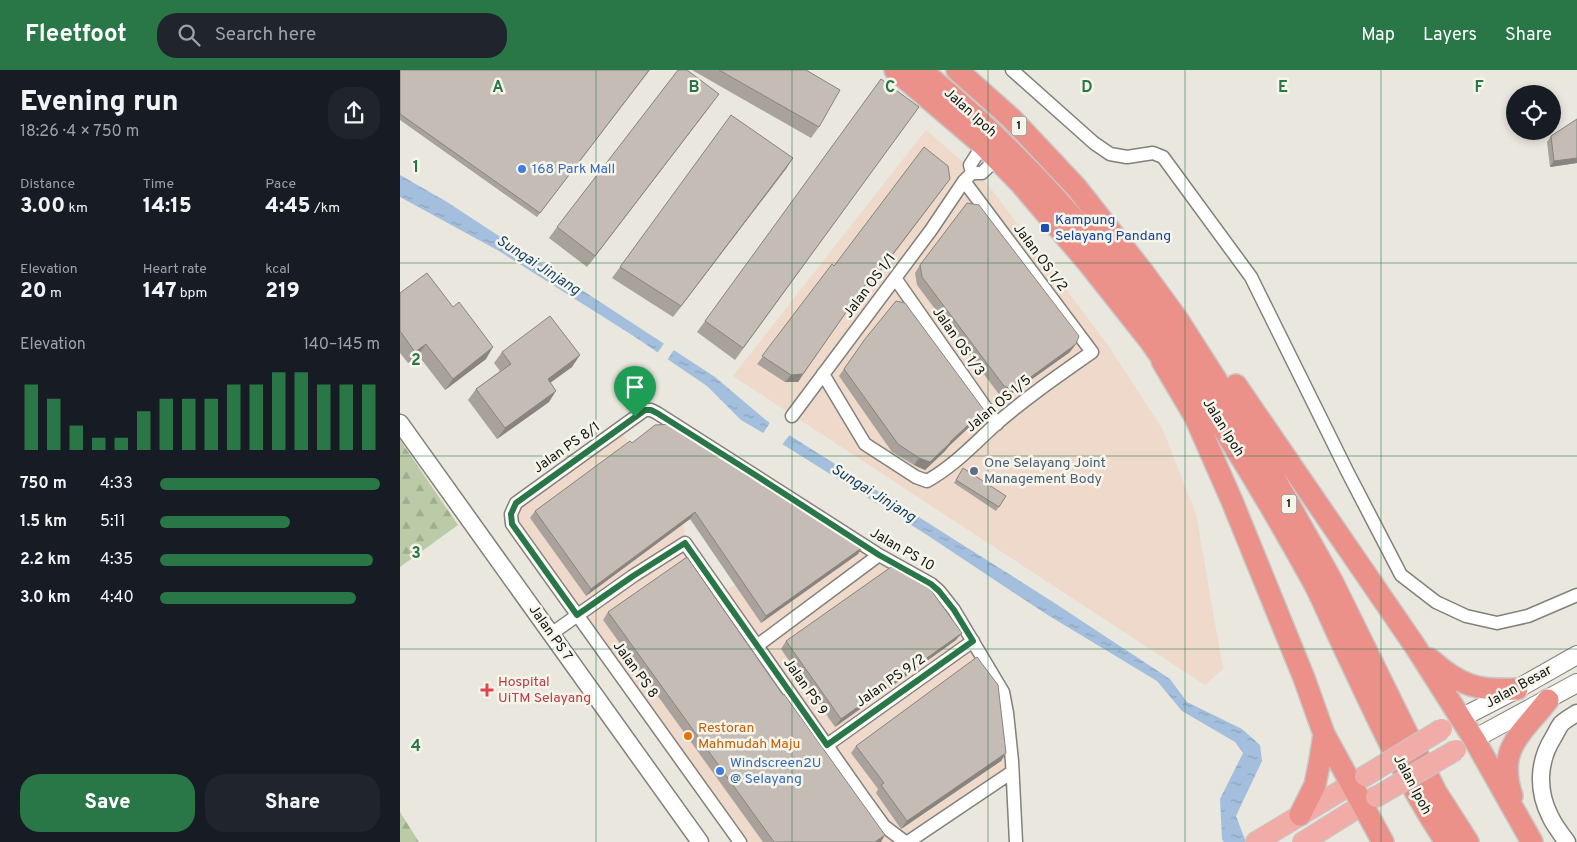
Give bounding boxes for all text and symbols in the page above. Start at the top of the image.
search box [157,13,507,58]
text: Fleetfoot [25,20,127,50]
icon: search [175,21,203,49]
text: Search here [215,23,316,47]
text: Map [1361,24,1395,47]
text: Layers [1423,24,1477,47]
text: Share [1505,24,1552,47]
text: A [492,78,504,98]
text: B [688,78,700,98]
text: C [885,78,895,98]
text: D [1081,78,1093,98]
text: E [1278,78,1288,98]
text: F [1474,78,1484,98]
text: Evening run [20,85,179,121]
street label: Jalan Ipoh [940,85,1000,141]
map controls [1506,85,1561,140]
button: locate [1506,85,1561,140]
button: share [328,87,380,139]
road number: 1 [1012,116,1026,136]
text: 18:26 · 4 × 750 m [20,122,139,142]
text: 1 [413,158,419,178]
place label: 168 Park Mall [532,161,615,178]
marker: 168 Park Mall [516,163,528,175]
text: Distance [20,176,75,193]
text: Time [143,176,174,193]
text: Pace [265,176,296,193]
text: 3.00 [20,193,65,220]
text: 14:15 [143,193,192,220]
text: 4:45 [265,193,311,220]
text: km [65,200,88,217]
text: /km [311,200,340,217]
place label: Kampung Selayang Pandang [1055,212,1171,245]
street label: Jalan OS 1/2 [1009,221,1071,295]
marker: Kampung Selayang Pandang [1039,222,1051,234]
water label: Sungai Jinjang [493,232,584,301]
street label: Jalan OS 1/1 [840,250,900,322]
text: Elevation [20,261,78,278]
text: Heart rate [143,261,207,278]
text: kcal [265,261,290,278]
text: 20 [20,278,47,305]
text: 147 [143,278,177,305]
text: 219 [265,278,300,305]
text: m [47,285,62,302]
text: bpm [177,285,207,302]
street label: Jalan OS 1/3 [928,304,988,380]
text: Elevation [20,335,86,355]
text: 140–145 m [303,335,380,355]
text: 2 [411,351,421,371]
pin [614,366,656,417]
street label: Jalan OS 1/5 [963,372,1035,436]
icon: arrive [621,373,649,401]
street label: Jalan Ipoh [1199,396,1247,460]
street label: Jalan PS 8/1 [530,419,604,477]
place label: One Selayang Joint Management Body [984,455,1106,488]
water label: Sungai Jinjang [827,460,920,528]
marker: One Selayang Joint Management Body [968,465,980,477]
text: 750 m [20,474,67,494]
text: 4:33 [100,474,133,494]
road number: 1 [1282,494,1296,514]
text: 1.5 km [20,512,67,532]
text: 5:11 [100,512,125,532]
street label: Jalan PS 10 [867,525,937,575]
text: 3 [411,544,421,564]
text: 2.2 km [20,550,70,570]
text: 4:35 [100,550,133,570]
text: 3.0 km [20,588,71,608]
text: 4:40 [100,588,134,608]
street label: Jalan PS 7 [525,602,575,664]
street label: Jalan PS 8 [609,638,661,702]
street label: Jalan PS 9/2 [853,651,929,711]
street label: Jalan PS 9 [779,655,831,719]
street label: Jalan Besar [1483,661,1556,712]
place label: Hospital UiTM Selayang [498,674,591,707]
marker: Hospital UiTM Selayang [480,683,494,697]
place label: Restoran Mahmudah Maju [698,720,800,753]
marker: Restoran Mahmudah Maju [682,730,694,742]
text: 4 [411,737,421,757]
street label: Jalan Ipoh [1389,752,1435,818]
place label: Windscreen2U @ Selayang [730,755,821,788]
marker: Windscreen2U @ Selayang [714,765,726,777]
button: Save [20,774,195,832]
button: Share [205,774,380,832]

